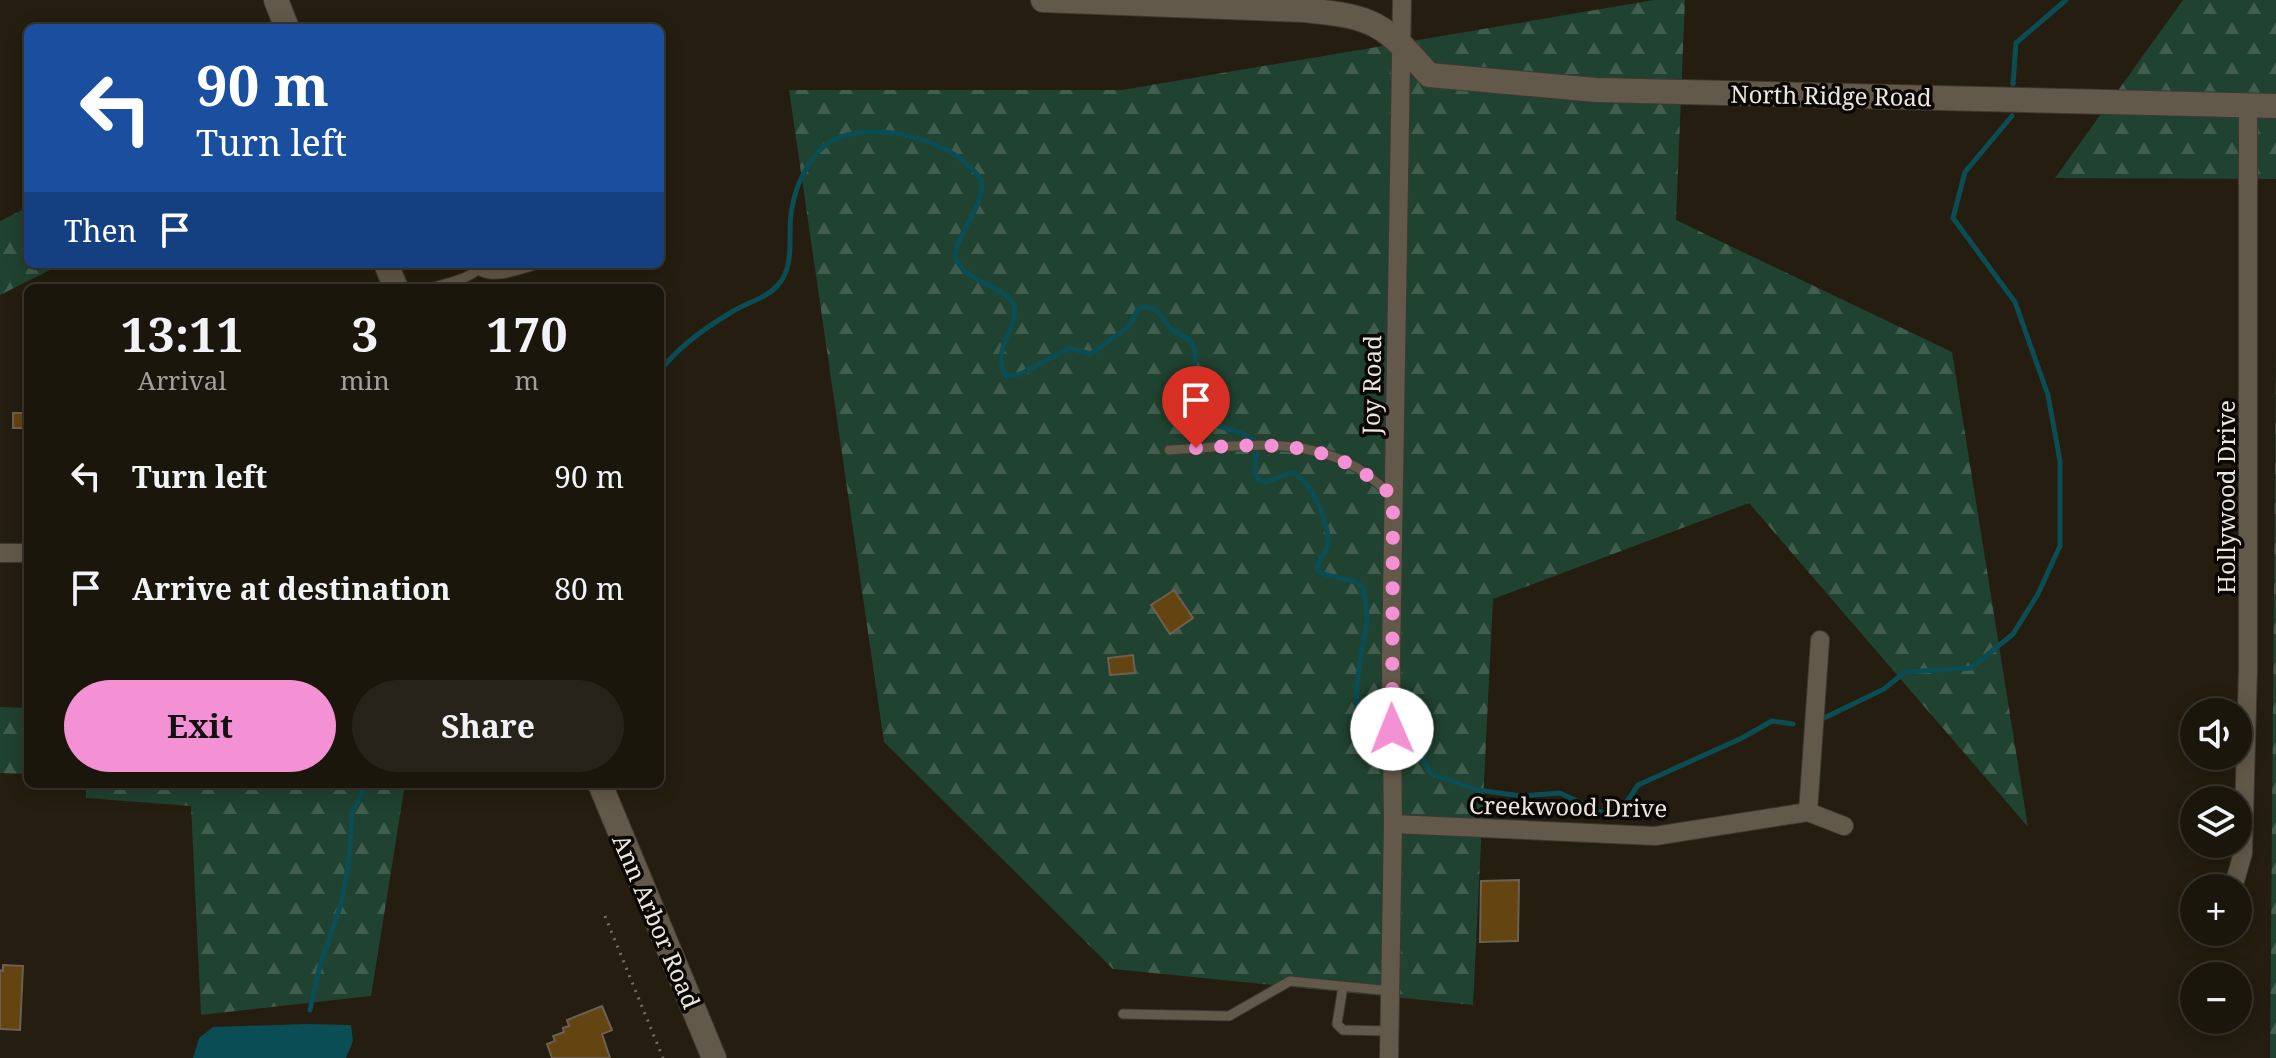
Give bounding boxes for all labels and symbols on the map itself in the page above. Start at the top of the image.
street label: North Ridge Road [1730,77,1932,113]
street label: Joy Road [1354,335,1388,436]
pin [1162,366,1230,448]
street label: Hollywood Drive [2209,400,2242,594]
position arrow [1350,687,1434,771]
street label: Creekwood Drive [1469,788,1667,824]
street label: Ann Arbor Road [605,829,709,1013]

